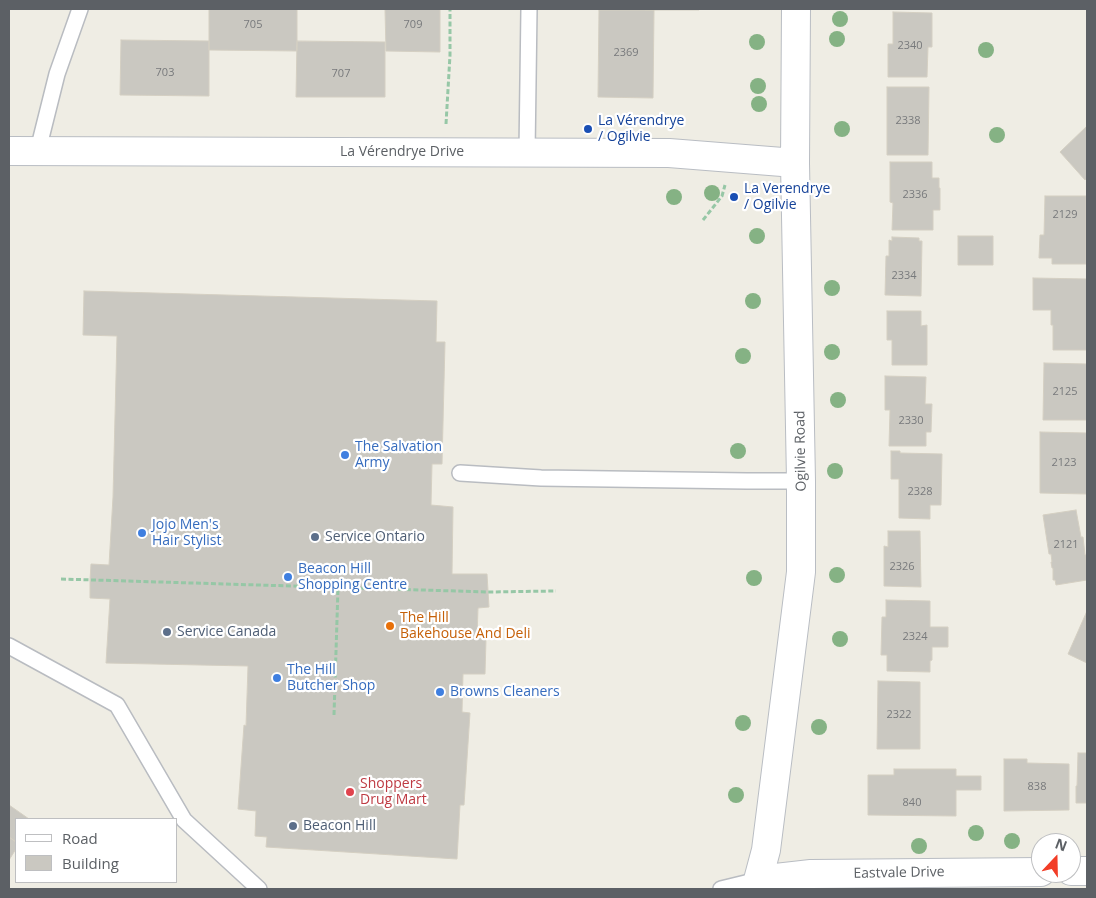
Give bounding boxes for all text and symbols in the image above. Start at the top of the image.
house number: 705 [244,18,262,32]
house number: 709 [404,18,422,32]
house number: 2340 [897,39,923,53]
house number: 2369 [613,46,639,60]
house number: 703 [156,66,174,80]
house number: 707 [332,67,350,81]
place label: La Vérendrye / Ogilvie [598,113,684,146]
house number: 2338 [895,114,921,128]
marker: La Vérendrye / Ogilvie [582,123,594,135]
street label: La Vérendrye Drive [340,144,464,160]
place label: La Verendrye / Ogilvie [744,181,830,213]
house number: 2336 [902,188,928,202]
marker: La Verendrye / Ogilvie [728,191,740,203]
house number: 2129 [1052,208,1078,222]
house number: 2334 [891,269,917,283]
house number: 2125 [1052,385,1078,399]
street label: Ogilvie Road [792,410,810,492]
house number: 2330 [898,414,924,428]
place label: The Salvation Army [355,439,442,472]
marker: The Salvation Army [339,449,351,461]
house number: 2123 [1051,456,1077,470]
house number: 2328 [907,485,933,499]
place label: Jojo Men's Hair Stylist [152,517,221,550]
marker: Jojo Men's Hair Stylist [136,527,148,539]
place label: Service Ontario [325,529,425,545]
marker: Service Ontario [309,531,321,543]
house number: 2121 [1053,538,1079,552]
house number: 2326 [889,560,915,574]
place label: Beacon Hill Shopping Centre [298,561,407,594]
marker: Beacon Hill Shopping Centre [282,571,294,583]
place label: The Hill Bakehouse And Deli [400,610,531,642]
marker: The Hill Bakehouse And Deli [384,620,396,632]
place label: Service Canada [177,624,276,640]
marker: Service Canada [161,626,173,638]
house number: 2324 [902,630,928,644]
place label: The Hill Butcher Shop [287,662,375,694]
marker: The Hill Butcher Shop [271,672,283,684]
place label: Browns Cleaners [450,684,560,700]
marker: Browns Cleaners [434,686,446,698]
house number: 2322 [886,708,912,722]
place label: Shoppers Drug Mart [360,776,427,809]
house number: 838 [1028,780,1046,794]
marker: Shoppers Drug Mart [344,786,356,798]
house number: 840 [903,796,921,810]
legend [15,818,178,883]
place label: Beacon Hill [303,818,376,834]
marker: Beacon Hill [287,820,299,832]
text: Road [62,828,98,848]
north arrow [1031,833,1081,883]
text: N [1052,834,1070,855]
text: Building [62,853,119,873]
street label: Eastvale Drive [853,864,945,882]

